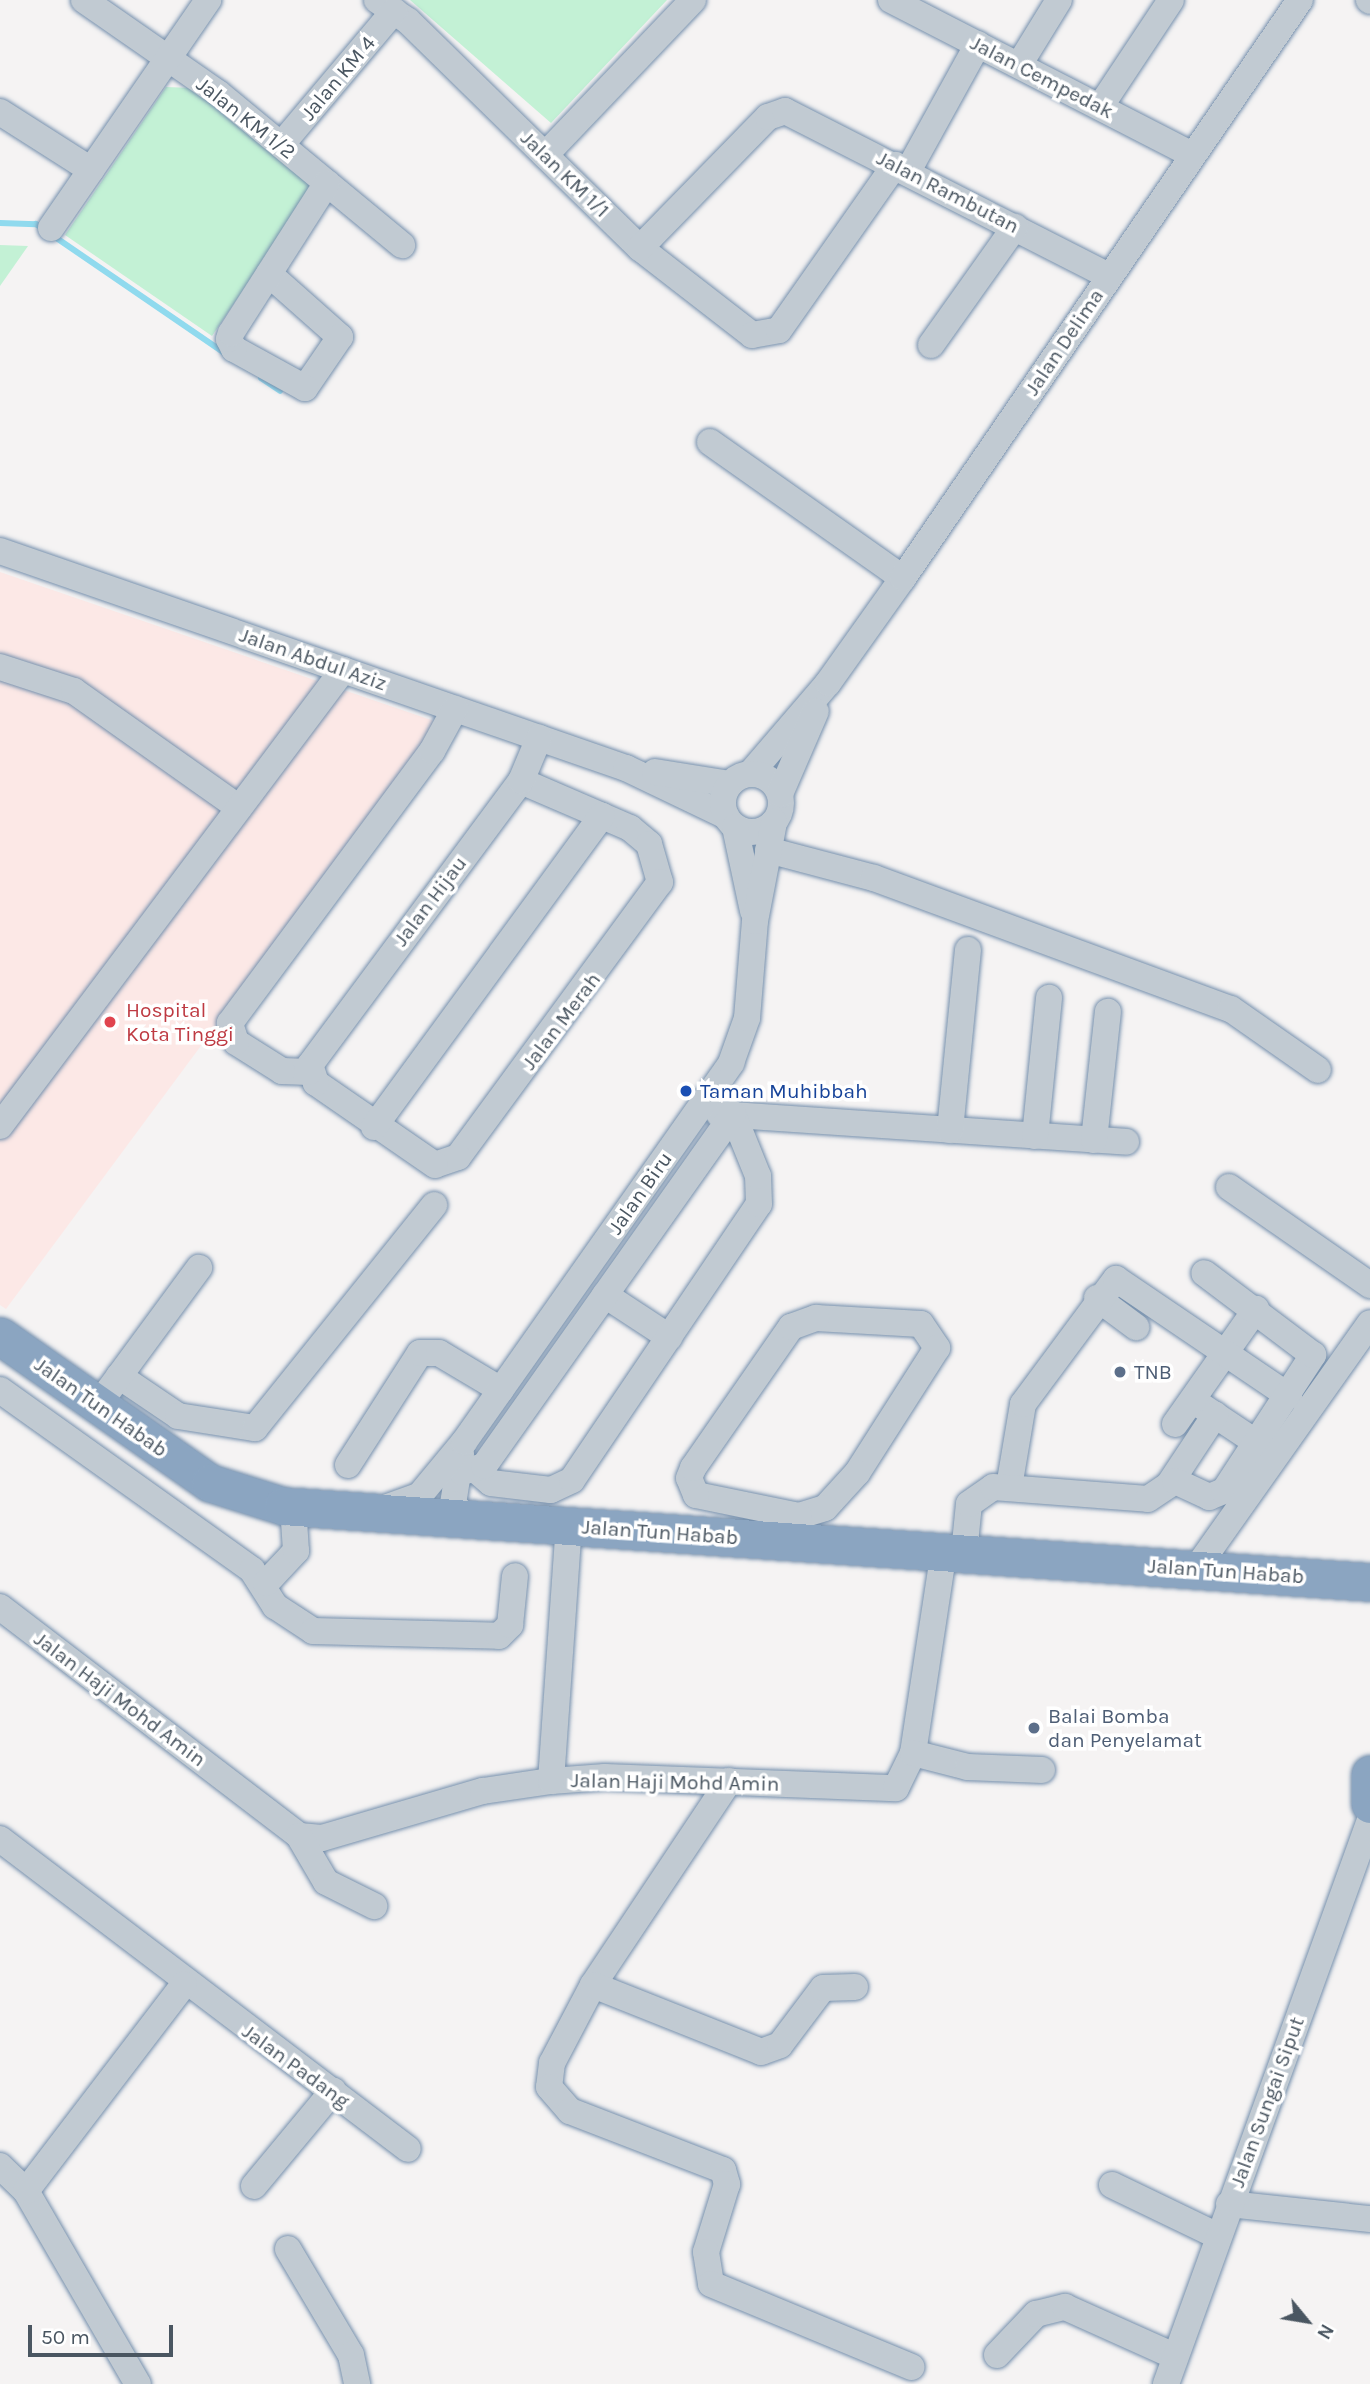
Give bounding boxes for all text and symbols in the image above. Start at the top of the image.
street label: Jalan Cempedak [966,30,1118,124]
street label: Jalan KM 4 [295,31,381,125]
street label: Jalan KM 1/2 [191,71,301,165]
street label: Jalan KM 1/1 [515,125,615,223]
street label: Jalan Rambutan [873,145,1023,239]
street label: Jalan Delima [1019,284,1109,400]
street label: Jalan Abdul Aziz [236,622,390,696]
street label: Jalan Hijau [388,851,472,951]
street label: Jalan Merah [516,967,606,1075]
place label: Hospital Kota Tinggi [126,997,234,1047]
marker: Hospital Kota Tinggi [100,1012,120,1032]
place label: Taman Muhibbah [700,1078,868,1104]
marker: Taman Muhibbah [678,1083,694,1099]
street label: Jalan Biru [603,1147,677,1239]
street label: Jalan Tun Habab [30,1352,172,1462]
place label: TNB [1134,1359,1172,1385]
marker: TNB [1112,1364,1128,1380]
street label: Jalan Tun Habab [581,1514,739,1550]
street label: Jalan Tun Habab [1147,1553,1305,1589]
street label: Jalan Haji Mohd Amin [29,1626,211,1772]
place label: Balai Bomba dan Penyelamat [1048,1703,1202,1753]
marker: Balai Bomba dan Penyelamat [1026,1720,1042,1736]
street label: Jalan Haji Mohd Amin [571,1768,779,1796]
street label: Jalan Sungai Siput [1224,2013,1310,2191]
street label: Jalan Padang [237,2019,355,2113]
north arrow [1272,2286,1342,2356]
scale bar [32,2310,177,2354]
text: N [1312,2320,1338,2343]
text: 50 m [41,2325,90,2349]

